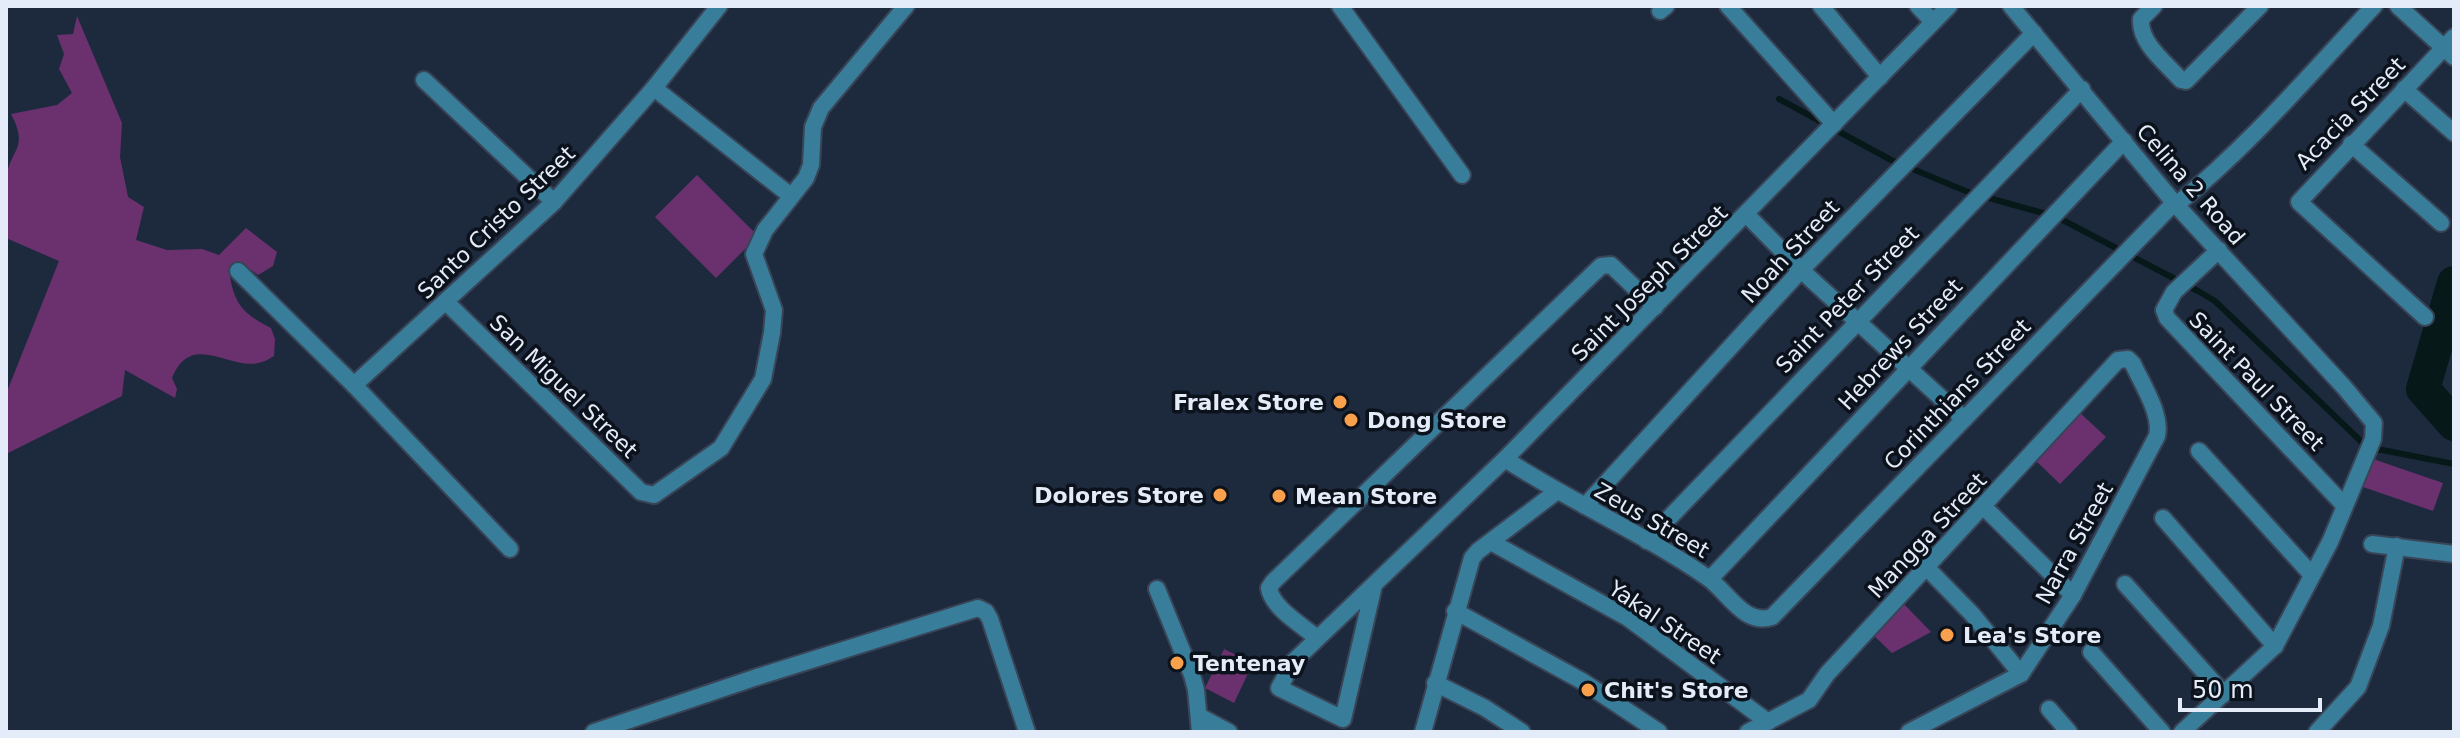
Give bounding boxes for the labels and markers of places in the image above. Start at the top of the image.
place label: Fralex Store [1173,390,1324,415]
marker: Fralex Store [1331,393,1349,411]
place label: Dong Store [1367,408,1507,433]
marker: Dong Store [1342,411,1360,429]
place label: Dolores Store [1034,483,1204,508]
place label: Mean Store [1295,484,1437,509]
marker: Dolores Store [1211,486,1229,504]
marker: Mean Store [1270,487,1288,505]
place label: Lea's Store [1963,623,2102,648]
marker: Lea's Store [1938,626,1956,644]
place label: Tentenay [1193,651,1305,676]
marker: Tentenay [1168,654,1186,672]
place label: Chit's Store [1604,678,1749,703]
marker: Chit's Store [1579,681,1597,699]

